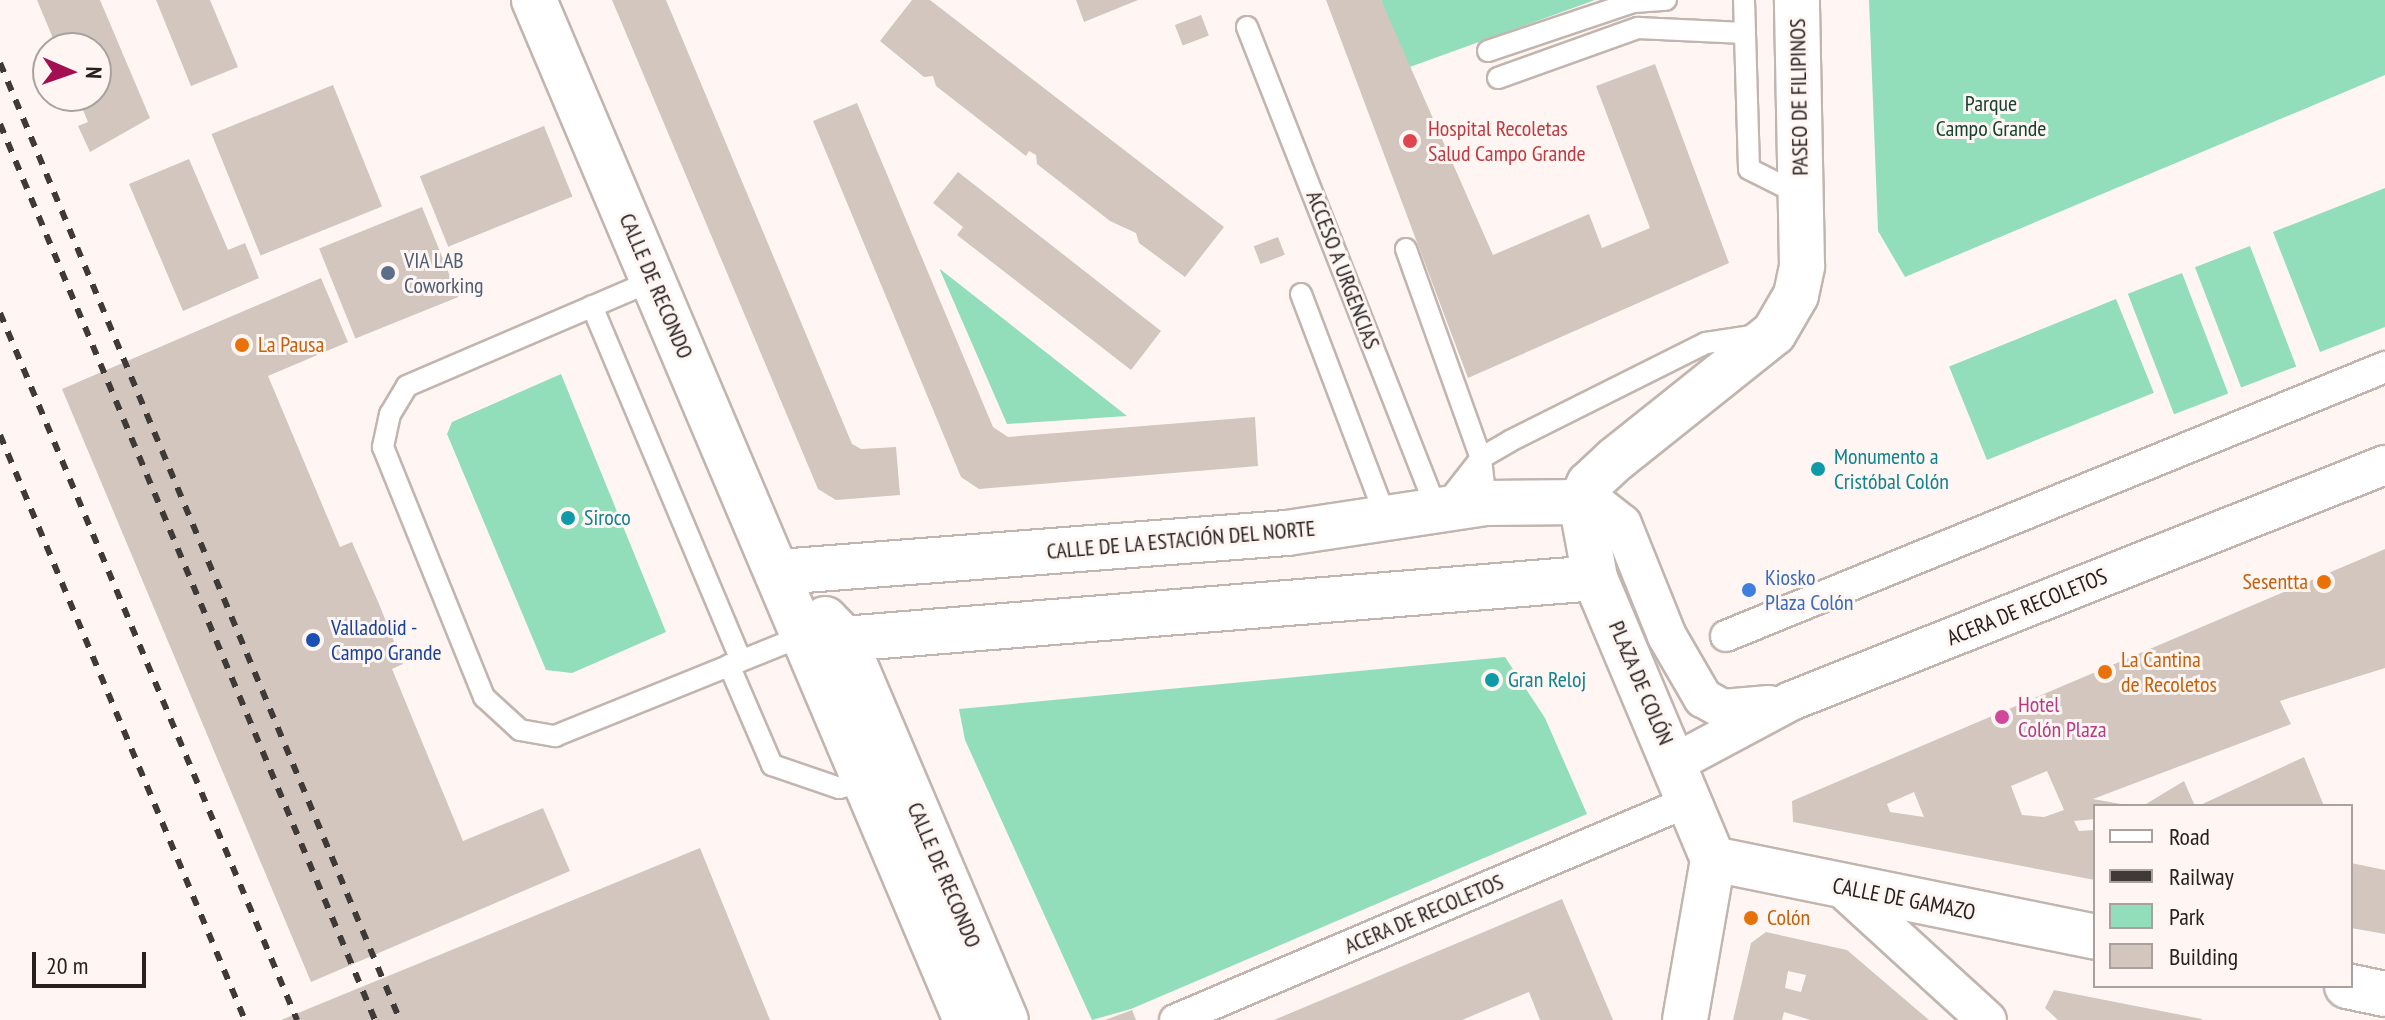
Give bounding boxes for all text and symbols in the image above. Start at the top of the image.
street label: PASEO DE FILIPINOS [1784,18,1814,176]
north arrow [32,32,112,112]
text: N [80,66,108,79]
park label: Parque Campo Grande [1936,90,2046,142]
place label: Hospital Recoletas Salud Campo Grande [1428,115,1586,166]
marker: Hospital Recoletas Salud Campo Grande [1399,130,1421,152]
street label: ACCESO A URGENCIAS [1300,186,1386,354]
street label: CALLE DE RECONDO [614,209,698,363]
place label: VIA LAB Coworking [404,247,484,298]
marker: VIA LAB Coworking [379,264,397,282]
place label: La Pausa [258,332,324,358]
marker: La Pausa [233,336,251,354]
place label: Monumento a Cristóbal Colón [1834,443,1949,494]
marker: Monumento a Cristóbal Colón [1809,460,1827,478]
place label: Siroco [584,505,631,531]
marker: Siroco [559,509,577,527]
street label: CALLE DE LA ESTACIÓN DEL NORTE [1045,515,1317,565]
street label: ACERA DE RECOLETOS [1943,563,2111,651]
place label: Kiosko Plaza Colón [1765,564,1853,616]
place label: Sesentta [2242,569,2308,595]
marker: Sesentta [2315,573,2333,591]
marker: Kiosko Plaza Colón [1740,581,1758,599]
place label: Valladolid - Campo Grande [331,614,442,666]
street label: PLAZA DE COLÓN [1603,617,1679,749]
marker: Valladolid - Campo Grande [302,629,324,651]
place label: La Cantina de Recoletos [2121,646,2217,698]
marker: La Cantina de Recoletos [2096,663,2114,681]
place label: Gran Reloj [1508,667,1586,693]
marker: Gran Reloj [1483,671,1501,689]
place label: Hotel Colón Plaza [2018,691,2106,742]
marker: Hotel Colón Plaza [1993,708,2011,726]
street label: CALLE DE RECONDO [902,798,986,952]
legend [2093,804,2353,988]
text: Road [2169,821,2210,852]
text: Railway [2169,861,2234,892]
street label: ACERA DE RECOLETOS [1340,868,1508,960]
street label: CALLE DE GAMAZO [1830,872,1978,926]
text: Park [2169,901,2205,932]
place label: Colón [1767,905,1810,931]
marker: Colón [1742,909,1760,927]
scale bar [36,936,150,986]
text: Building [2169,941,2238,972]
text: 20 m [46,950,88,981]

